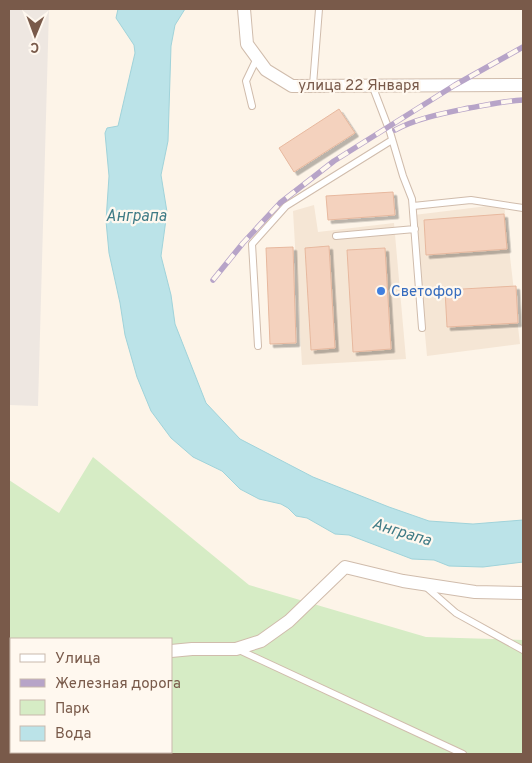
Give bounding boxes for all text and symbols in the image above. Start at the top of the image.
north arrow [10,10,60,60]
text: С [30,38,39,55]
street label: улица 22 Января [298,77,420,96]
water label: Анграпа [106,207,167,227]
place label: Светофор [391,283,462,302]
marker: Светофор [375,285,387,297]
water label: Анграпа [369,514,434,552]
legend [10,638,172,753]
text: Улица [55,650,100,669]
text: Железная дорога [55,675,181,694]
text: Парк [55,700,90,719]
text: Вода [55,725,91,744]

